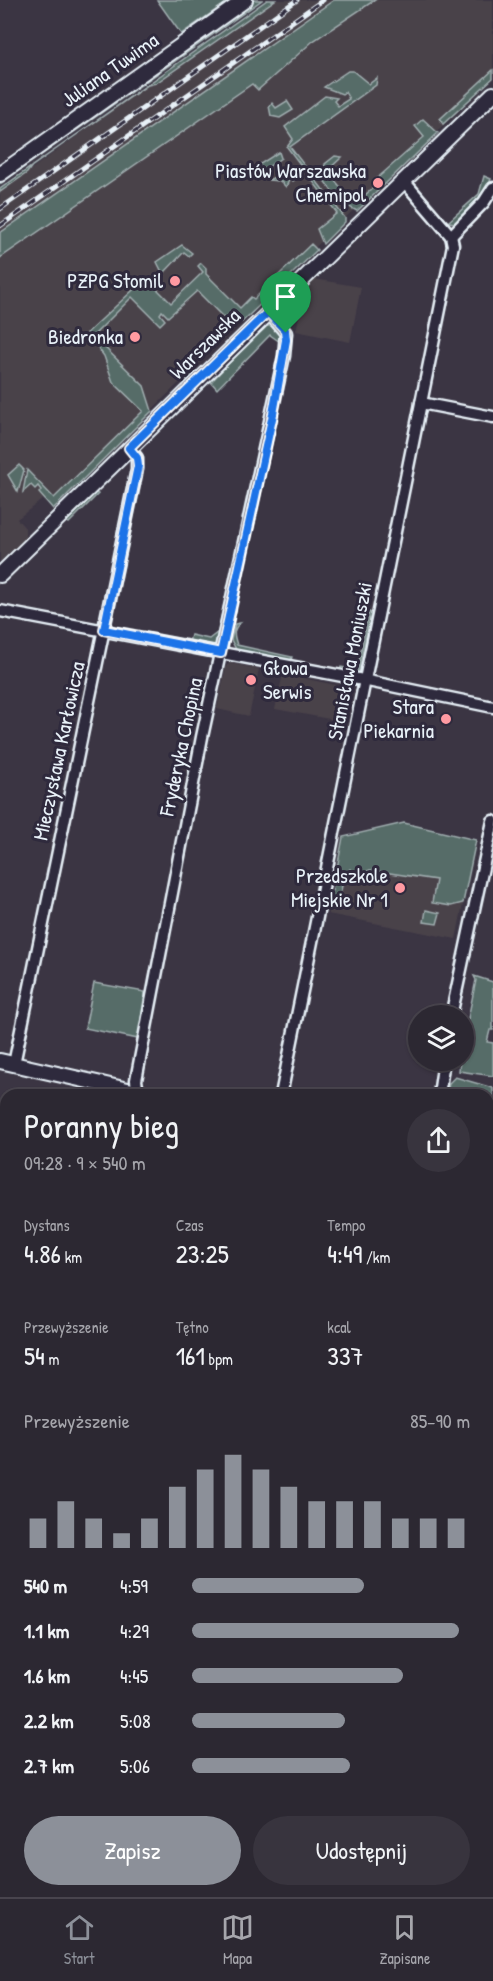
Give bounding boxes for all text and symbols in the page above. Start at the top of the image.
street label: Juliana Tuwima [55,25,164,114]
place label: Piastów Warszawska Chemipol [215,156,366,209]
marker: Piastów Warszawska Chemipol [371,176,385,190]
place label: PZPG Stomil [67,266,163,295]
pin [260,271,311,333]
marker: PZPG Stomil [168,274,182,288]
icon: arrive [269,280,302,313]
street label: Warszawska [163,302,246,385]
place label: Biedronka [48,322,123,351]
marker: Biedronka [128,330,142,344]
street label: Stanisława Moniuszki [320,579,379,742]
place label: Głowa Serwis [263,653,312,706]
street label: Mieczysława Karłowicza [25,659,92,843]
marker: Głowa Serwis [244,673,258,687]
street label: Fryderyka Chopina [152,675,209,820]
place label: Stara Piekarnia [363,692,434,745]
marker: Stara Piekarnia [439,712,453,726]
place label: Przedszkole Miejskie Nr 1 [291,861,388,914]
marker: Przedszkole Miejskie Nr 1 [393,881,407,895]
map controls [408,1005,474,1071]
button: layers [408,1005,474,1071]
text: Poranny bieg [24,1104,179,1148]
button: share [407,1109,470,1172]
text: 09:28 · 9 × 540 m [24,1149,146,1176]
text: Dystans [24,1214,70,1236]
text: Czas [176,1214,204,1236]
text: Tempo [327,1214,365,1236]
text: 4.86 [24,1236,61,1271]
text: 23:25 [176,1236,229,1271]
text: 4:49 [327,1236,362,1271]
text: km [61,1246,82,1268]
text: /km [362,1246,390,1268]
text: Przewyższenie [24,1316,109,1338]
text: Tętno [176,1316,209,1338]
text: kcal [327,1316,351,1338]
text: 54 [24,1338,45,1373]
text: 161 [176,1338,205,1373]
text: 337 [327,1338,364,1373]
text: m [45,1348,59,1370]
text: bpm [205,1348,233,1370]
text: Przewyższenie [24,1407,130,1434]
text: 85–90 m [410,1407,470,1434]
text: 540 m [24,1572,67,1599]
text: 4:59 [120,1572,148,1599]
text: 1.1 km [24,1617,69,1644]
text: 4:29 [120,1617,149,1644]
text: 1.6 km [24,1662,70,1689]
text: 4:45 [120,1662,148,1689]
text: 2.2 km [24,1707,74,1734]
text: 5:08 [120,1707,151,1734]
text: 2.7 km [24,1752,74,1779]
text: 5:06 [120,1752,150,1779]
button: Zapisz [24,1816,241,1885]
button: Udostępnij [253,1816,470,1885]
tab: Start [63,1911,96,1969]
tab: Mapa [221,1911,254,1969]
tab: Zapisane [379,1911,430,1969]

